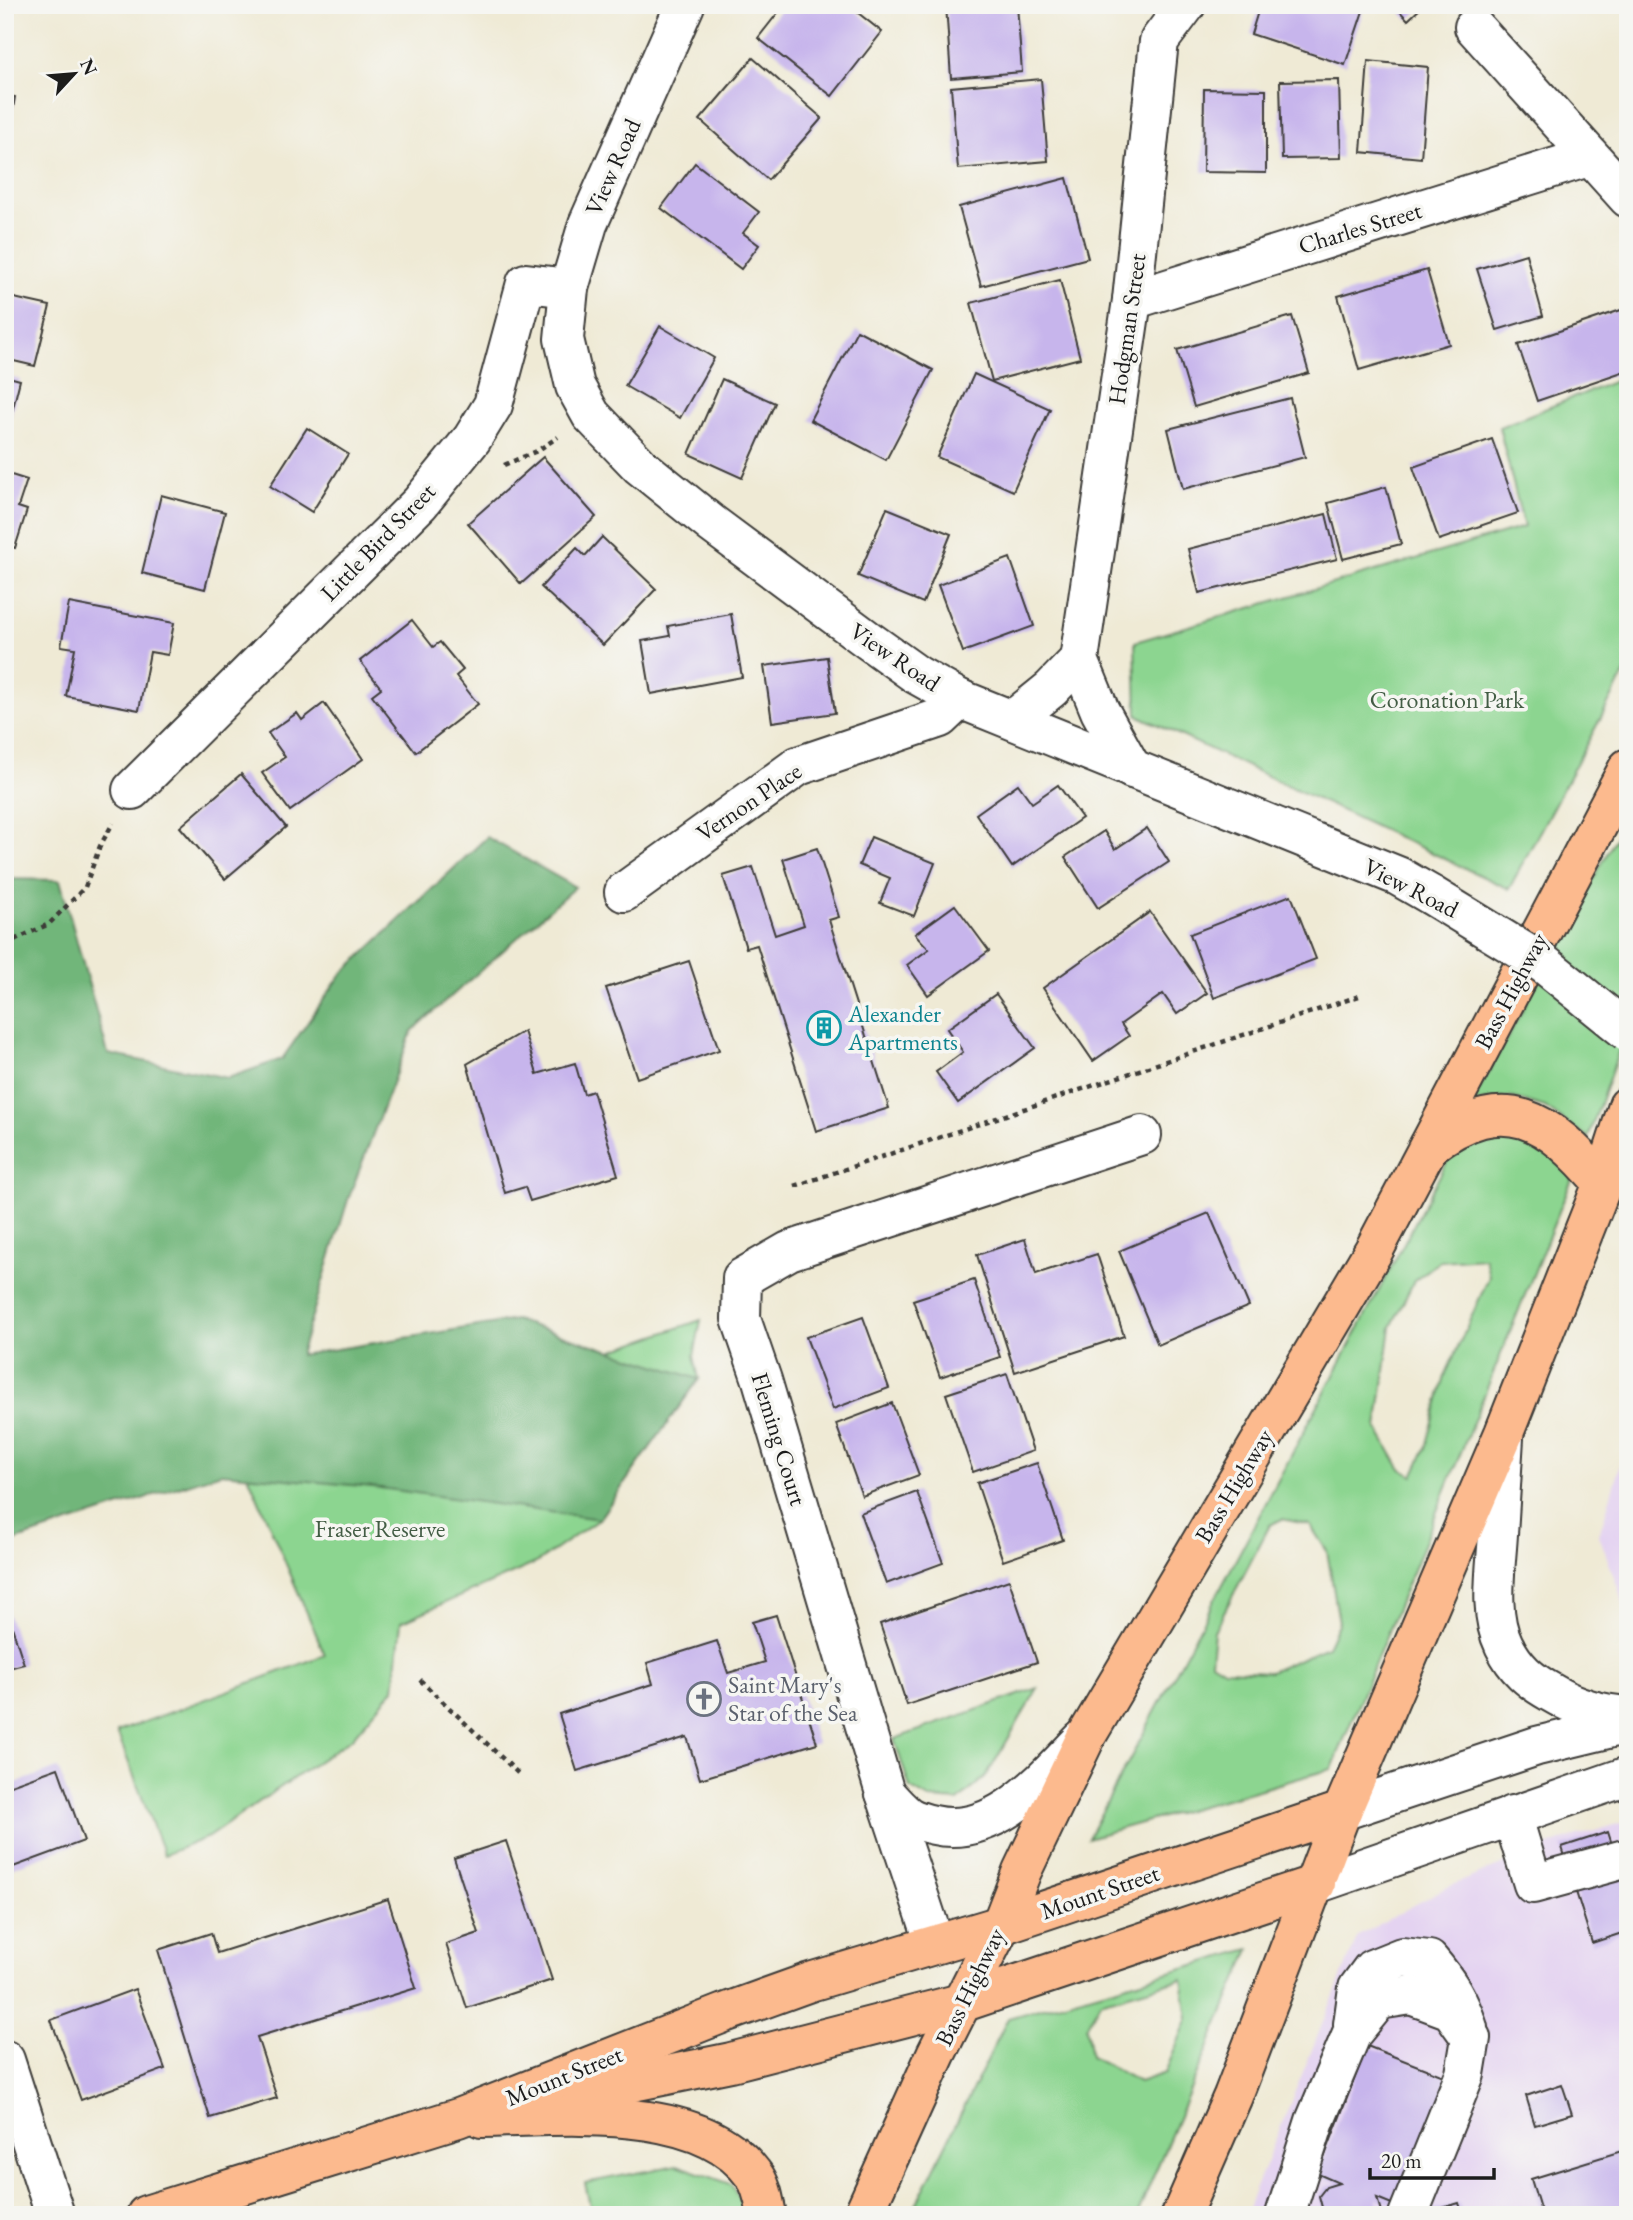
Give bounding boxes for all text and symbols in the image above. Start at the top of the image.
north arrow [38,38,108,108]
text: N [74,54,104,80]
street label: View Road [578,113,648,220]
street label: Charles Street [1294,194,1426,261]
street label: Hodgman Street [1101,251,1153,407]
street label: Little Bird Street [314,476,442,607]
street label: View Road [844,615,947,699]
park label: Coronation Park [1370,684,1525,715]
street label: Vernon Place [690,755,807,848]
street label: View Road [1359,851,1465,925]
street label: Bass Highway [1467,927,1554,1054]
place label: Alexander Apartments [847,998,958,1057]
building icon: Alexander Apartments [805,1009,843,1047]
street label: Fleming Court [745,1369,814,1509]
street label: Bass Highway [1187,1423,1280,1548]
park label: Fraser Reserve [315,1513,445,1544]
place label: Saint Mary's Star of the Sea [728,1669,858,1728]
church icon: Saint Mary's Star of the Sea [685,1680,723,1718]
street label: Mount Street [1036,1857,1164,1926]
street label: Bass Highway [928,1922,1012,2051]
street label: Mount Street [501,2038,627,2113]
scale bar [1370,2136,1495,2180]
text: 20 m [1381,2147,1422,2174]

